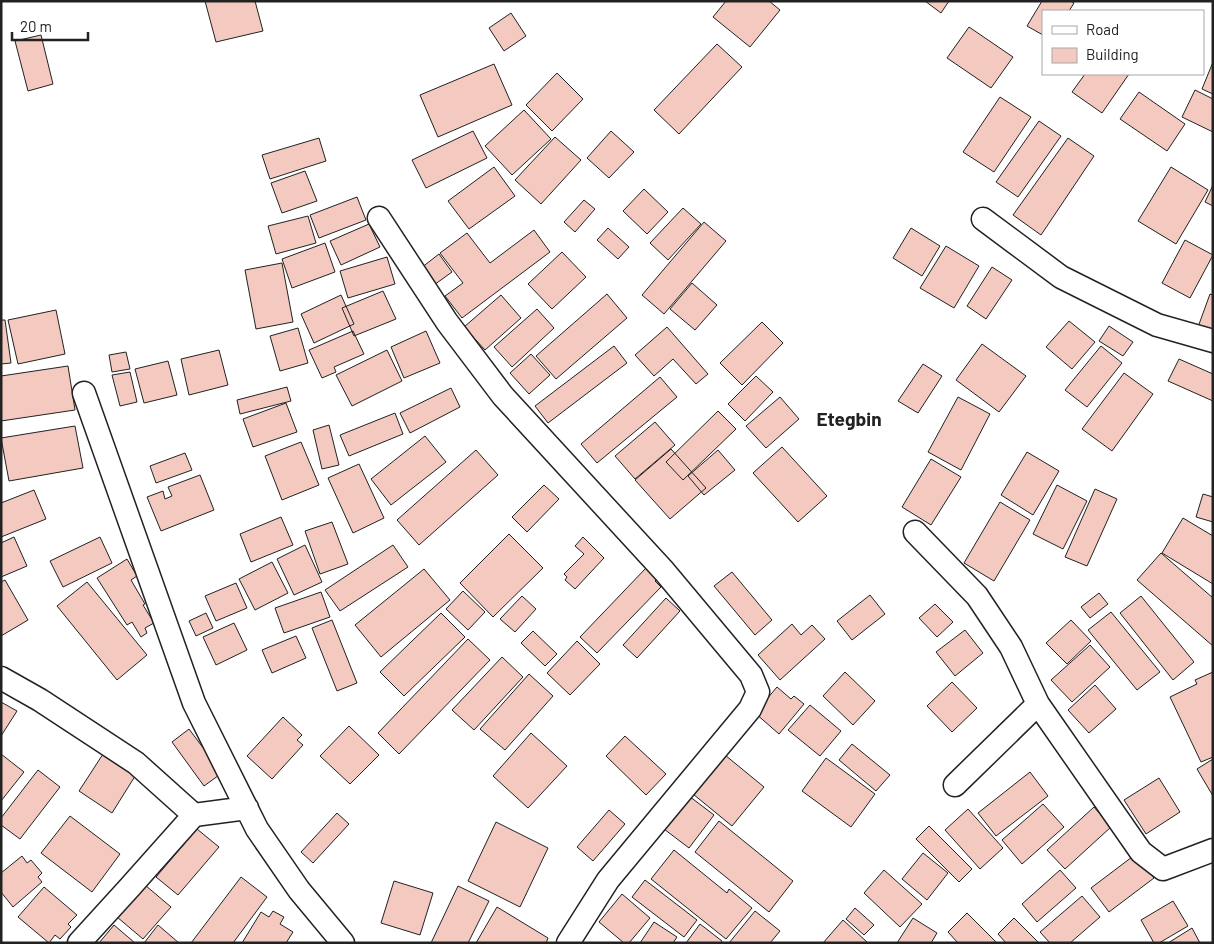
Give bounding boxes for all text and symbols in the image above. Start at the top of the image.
scale bar [12,10,89,42]
legend [1042,10,1204,75]
text: 20 m [20,17,52,35]
text: Road [1086,20,1119,38]
text: Building [1086,45,1139,63]
district label: Etegbin [816,407,882,430]

